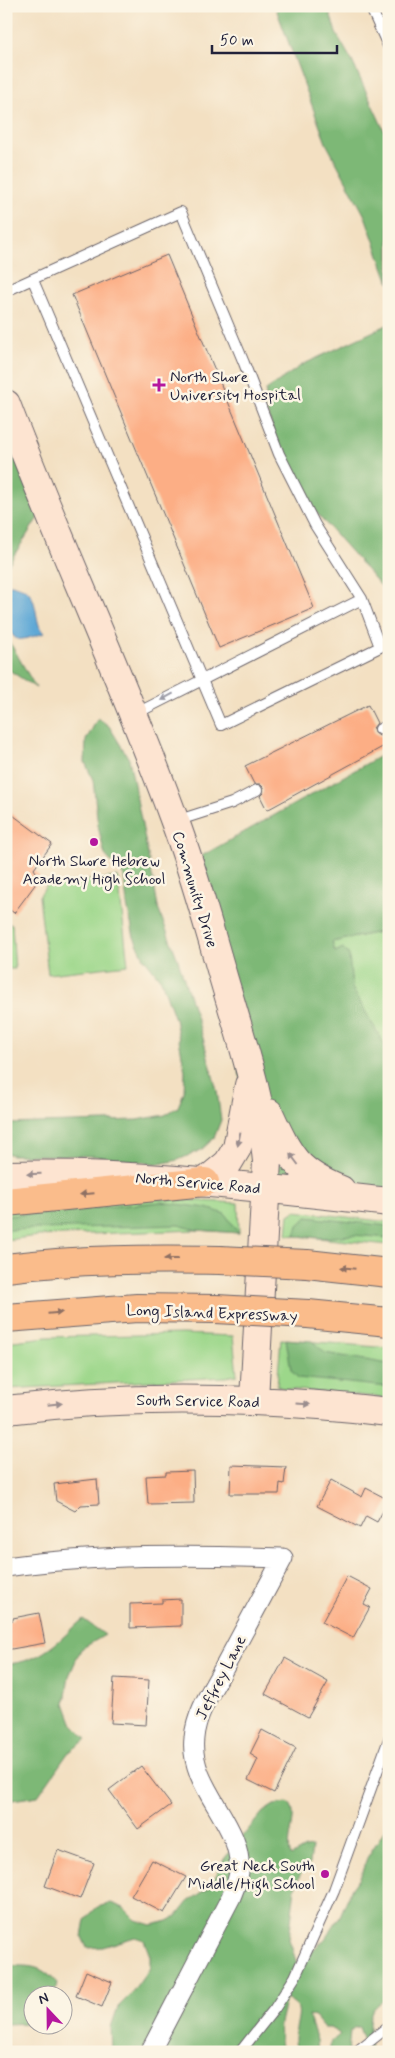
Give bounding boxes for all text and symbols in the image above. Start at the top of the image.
scale bar [212,22,338,54]
text: 50 m [220,31,254,51]
place label: North Shore University Hospital [170,367,301,406]
marker: North Shore University Hospital [152,378,166,392]
one-way arrow [160,693,175,701]
street label: Community Drive [167,829,222,950]
marker: North Shore Hebrew Academy High School [88,836,100,848]
place label: North Shore Hebrew Academy High School [22,851,166,891]
one-way arrow [235,1131,243,1147]
one-way arrow [288,1153,299,1166]
street label: North Service Road [134,1168,261,1199]
one-way arrow [26,1170,42,1178]
one-way arrow [78,1190,94,1198]
one-way arrow [163,1255,179,1263]
one-way arrow [339,1264,355,1272]
street label: Long Island Expressway [126,1300,298,1328]
one-way arrow [47,1309,63,1317]
street label: South Service Road [136,1390,260,1413]
one-way arrow [47,1400,63,1408]
one-way arrow [295,1400,311,1408]
street label: Jeffrey Lane [191,1632,252,1723]
place label: Great Neck South Middle/High School [188,1856,315,1896]
marker: Great Neck South Middle/High School [319,1868,331,1880]
north arrow [22,1986,72,2036]
text: N [36,1989,51,2009]

